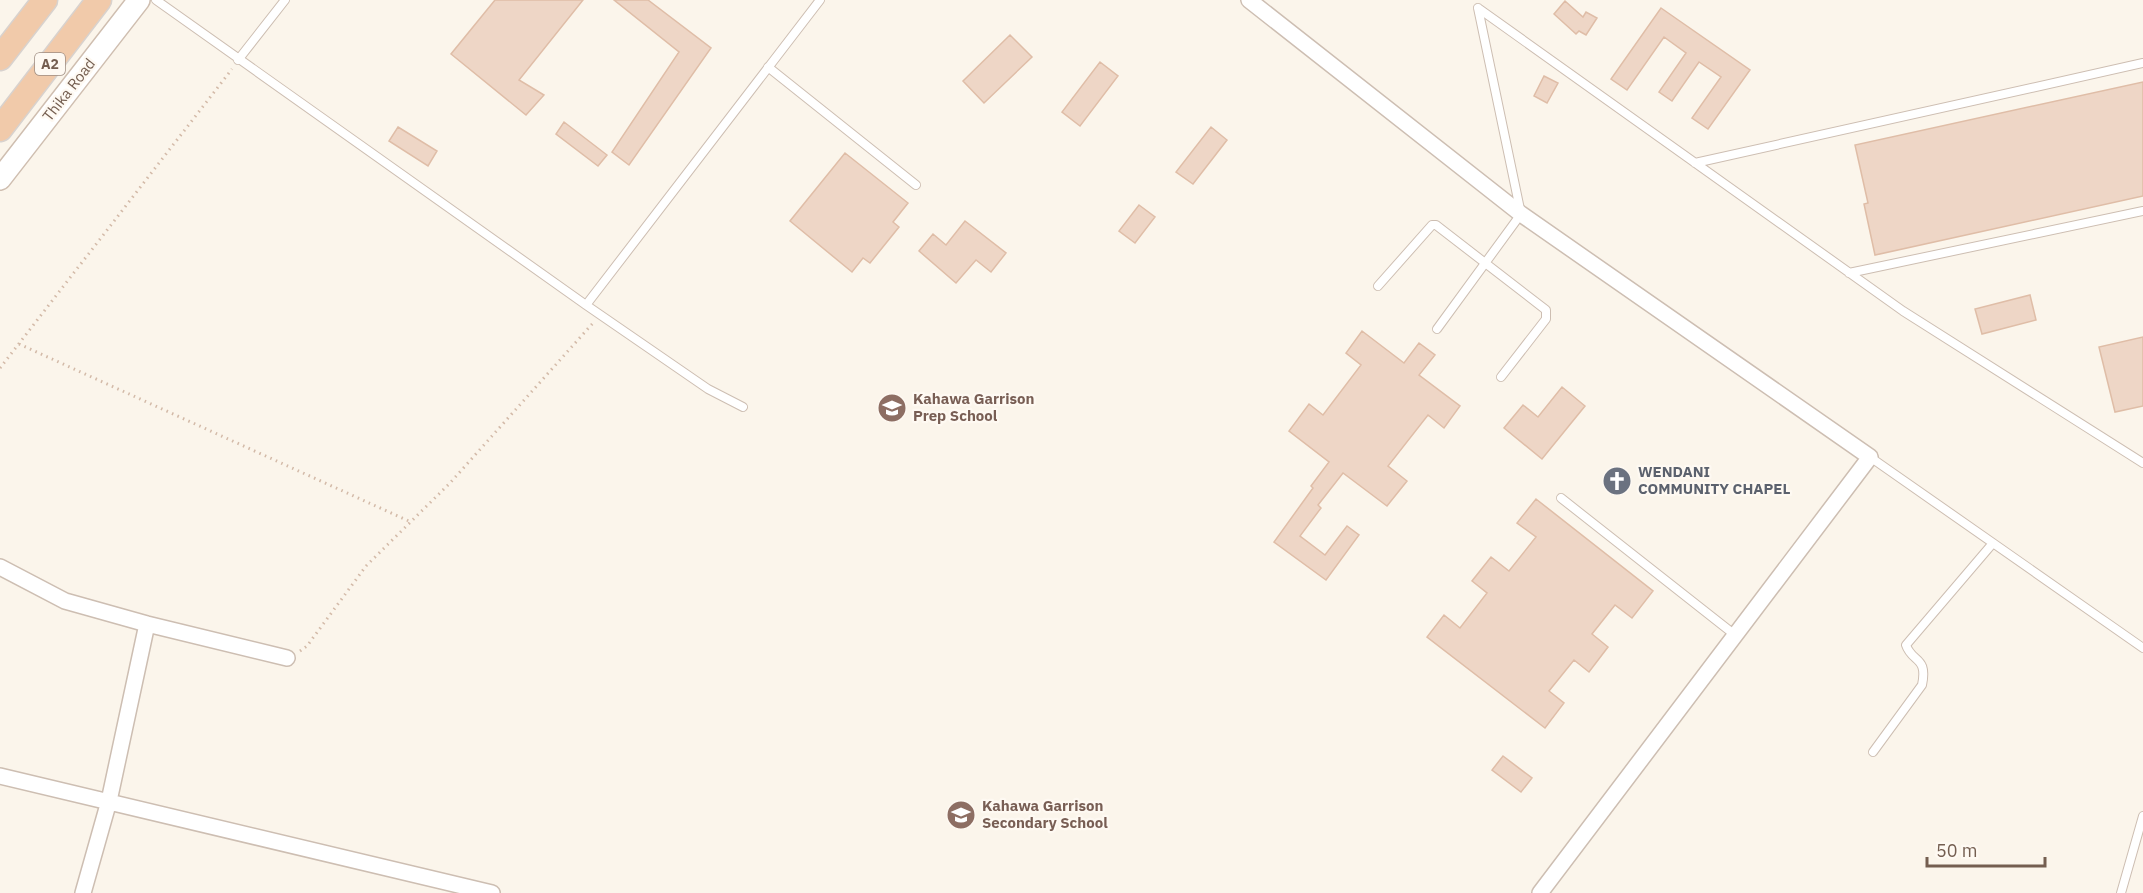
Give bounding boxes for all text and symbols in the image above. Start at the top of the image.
road number: A2 [35,53,65,75]
street label: Thika Road [38,54,99,125]
place label: Kahawa Garrison Prep School [913,389,1034,425]
school or university icon: Kahawa Garrison Prep School [876,392,908,424]
place label: WENDANI COMMUNITY CHAPEL [1638,462,1790,498]
church icon: WENDANI COMMUNITY CHAPEL [1601,465,1633,497]
place label: Kahawa Garrison Secondary School [982,796,1108,832]
school or university icon: Kahawa Garrison Secondary School [945,799,977,831]
scale bar [1927,830,2046,868]
text: 50 m [1936,839,1978,862]

